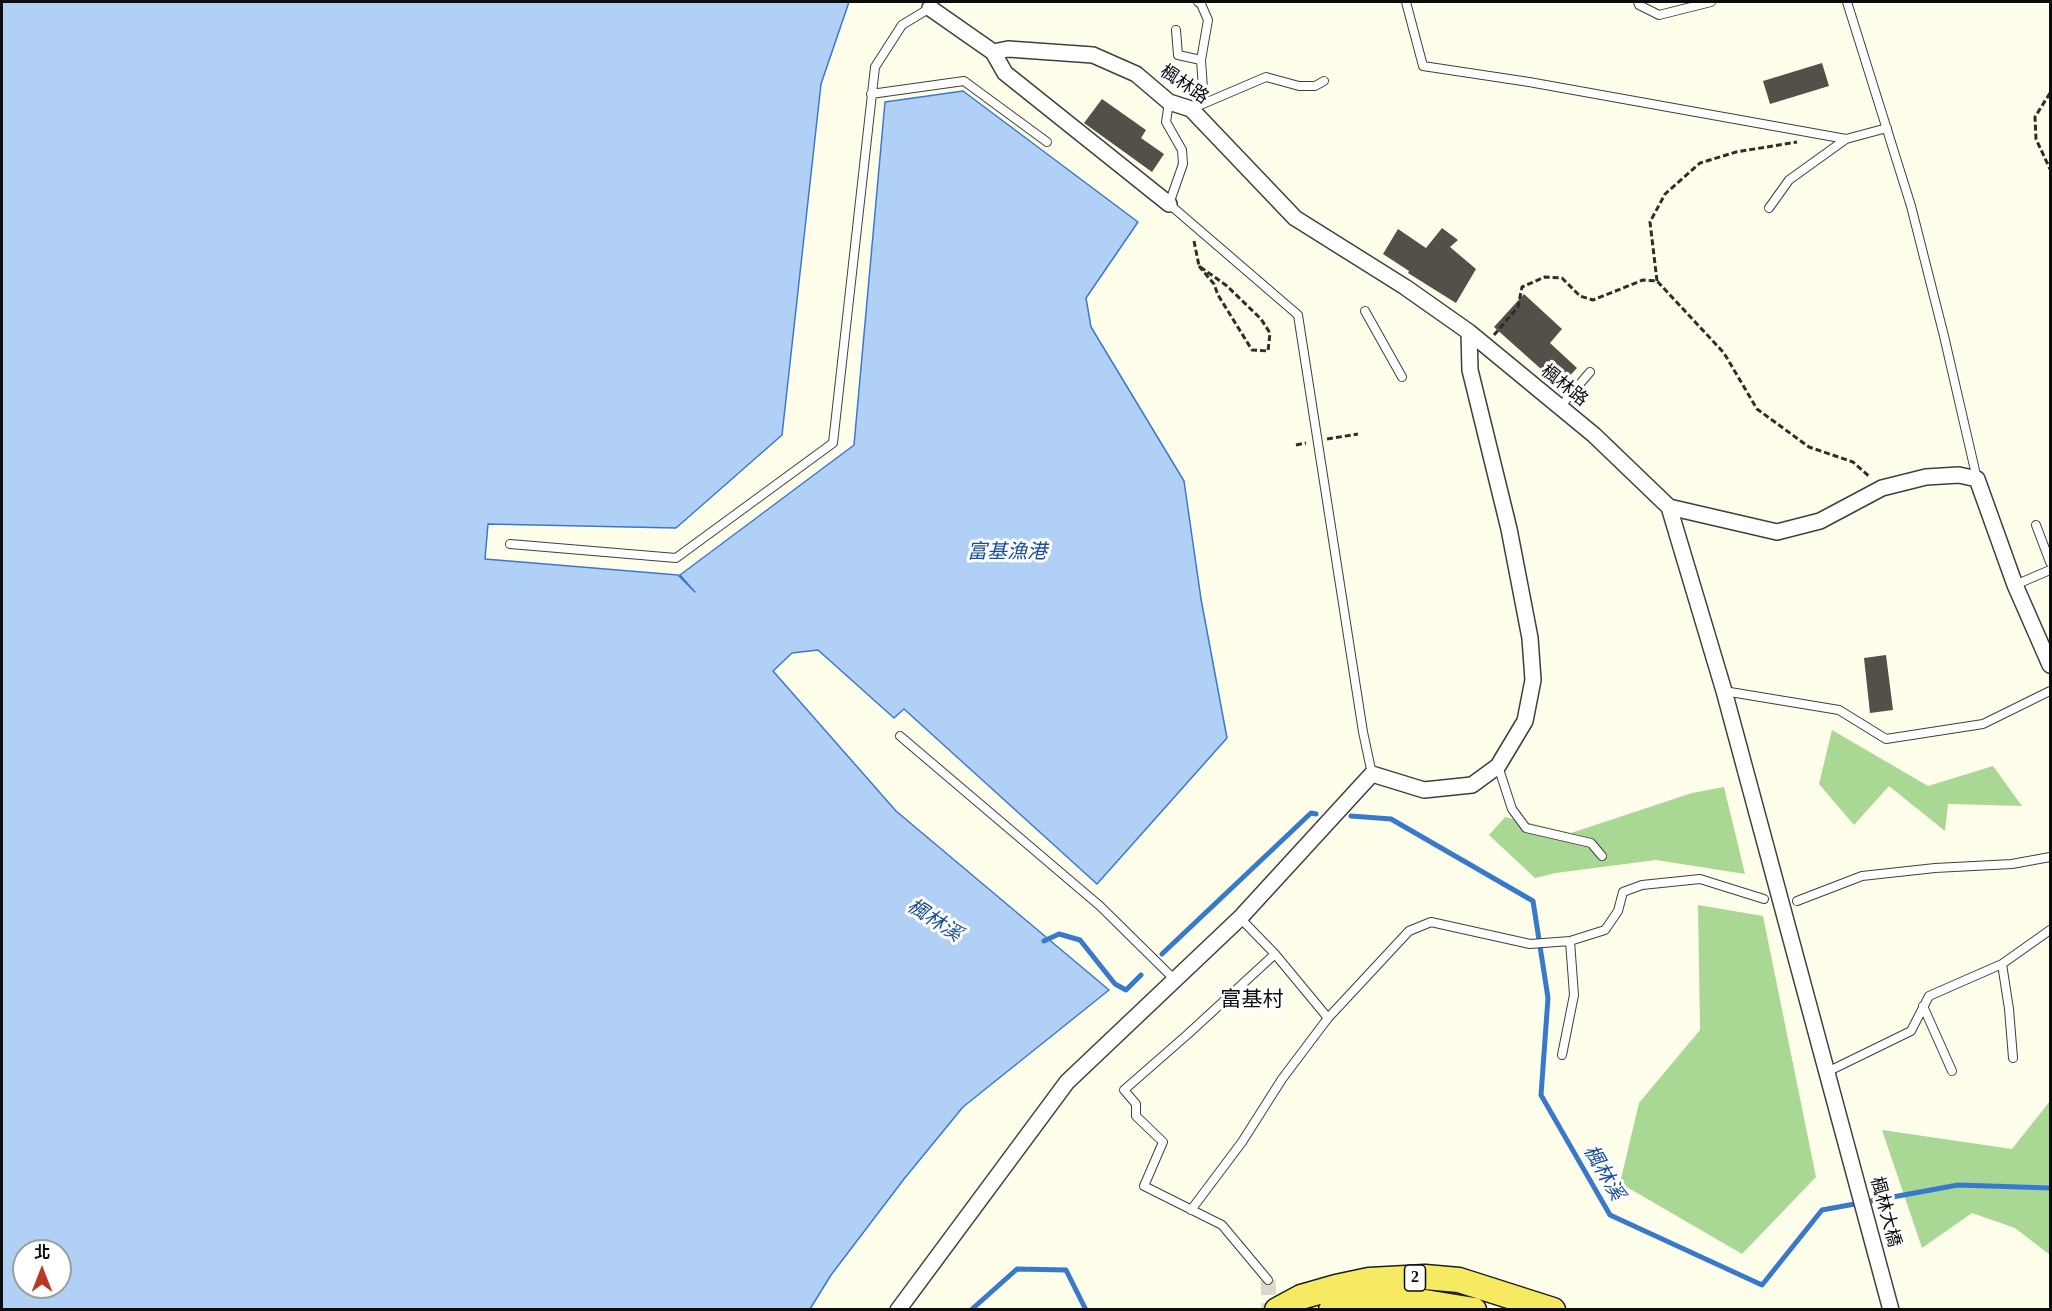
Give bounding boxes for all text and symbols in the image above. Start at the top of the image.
street label: 楓林路 [1156,61,1212,109]
street label: 楓林路 [1536,361,1592,411]
water label: 富基漁港 [967,541,1047,565]
water label: 楓林溪 [902,895,966,947]
district label: 富基村 [1221,987,1283,1013]
water label: 楓林溪 [1578,1141,1628,1205]
street label: 楓林大橋 [1865,1174,1905,1250]
north arrow [12,1239,72,1299]
text: 北 [34,1244,50,1261]
road number: 2 [1404,1265,1426,1291]

